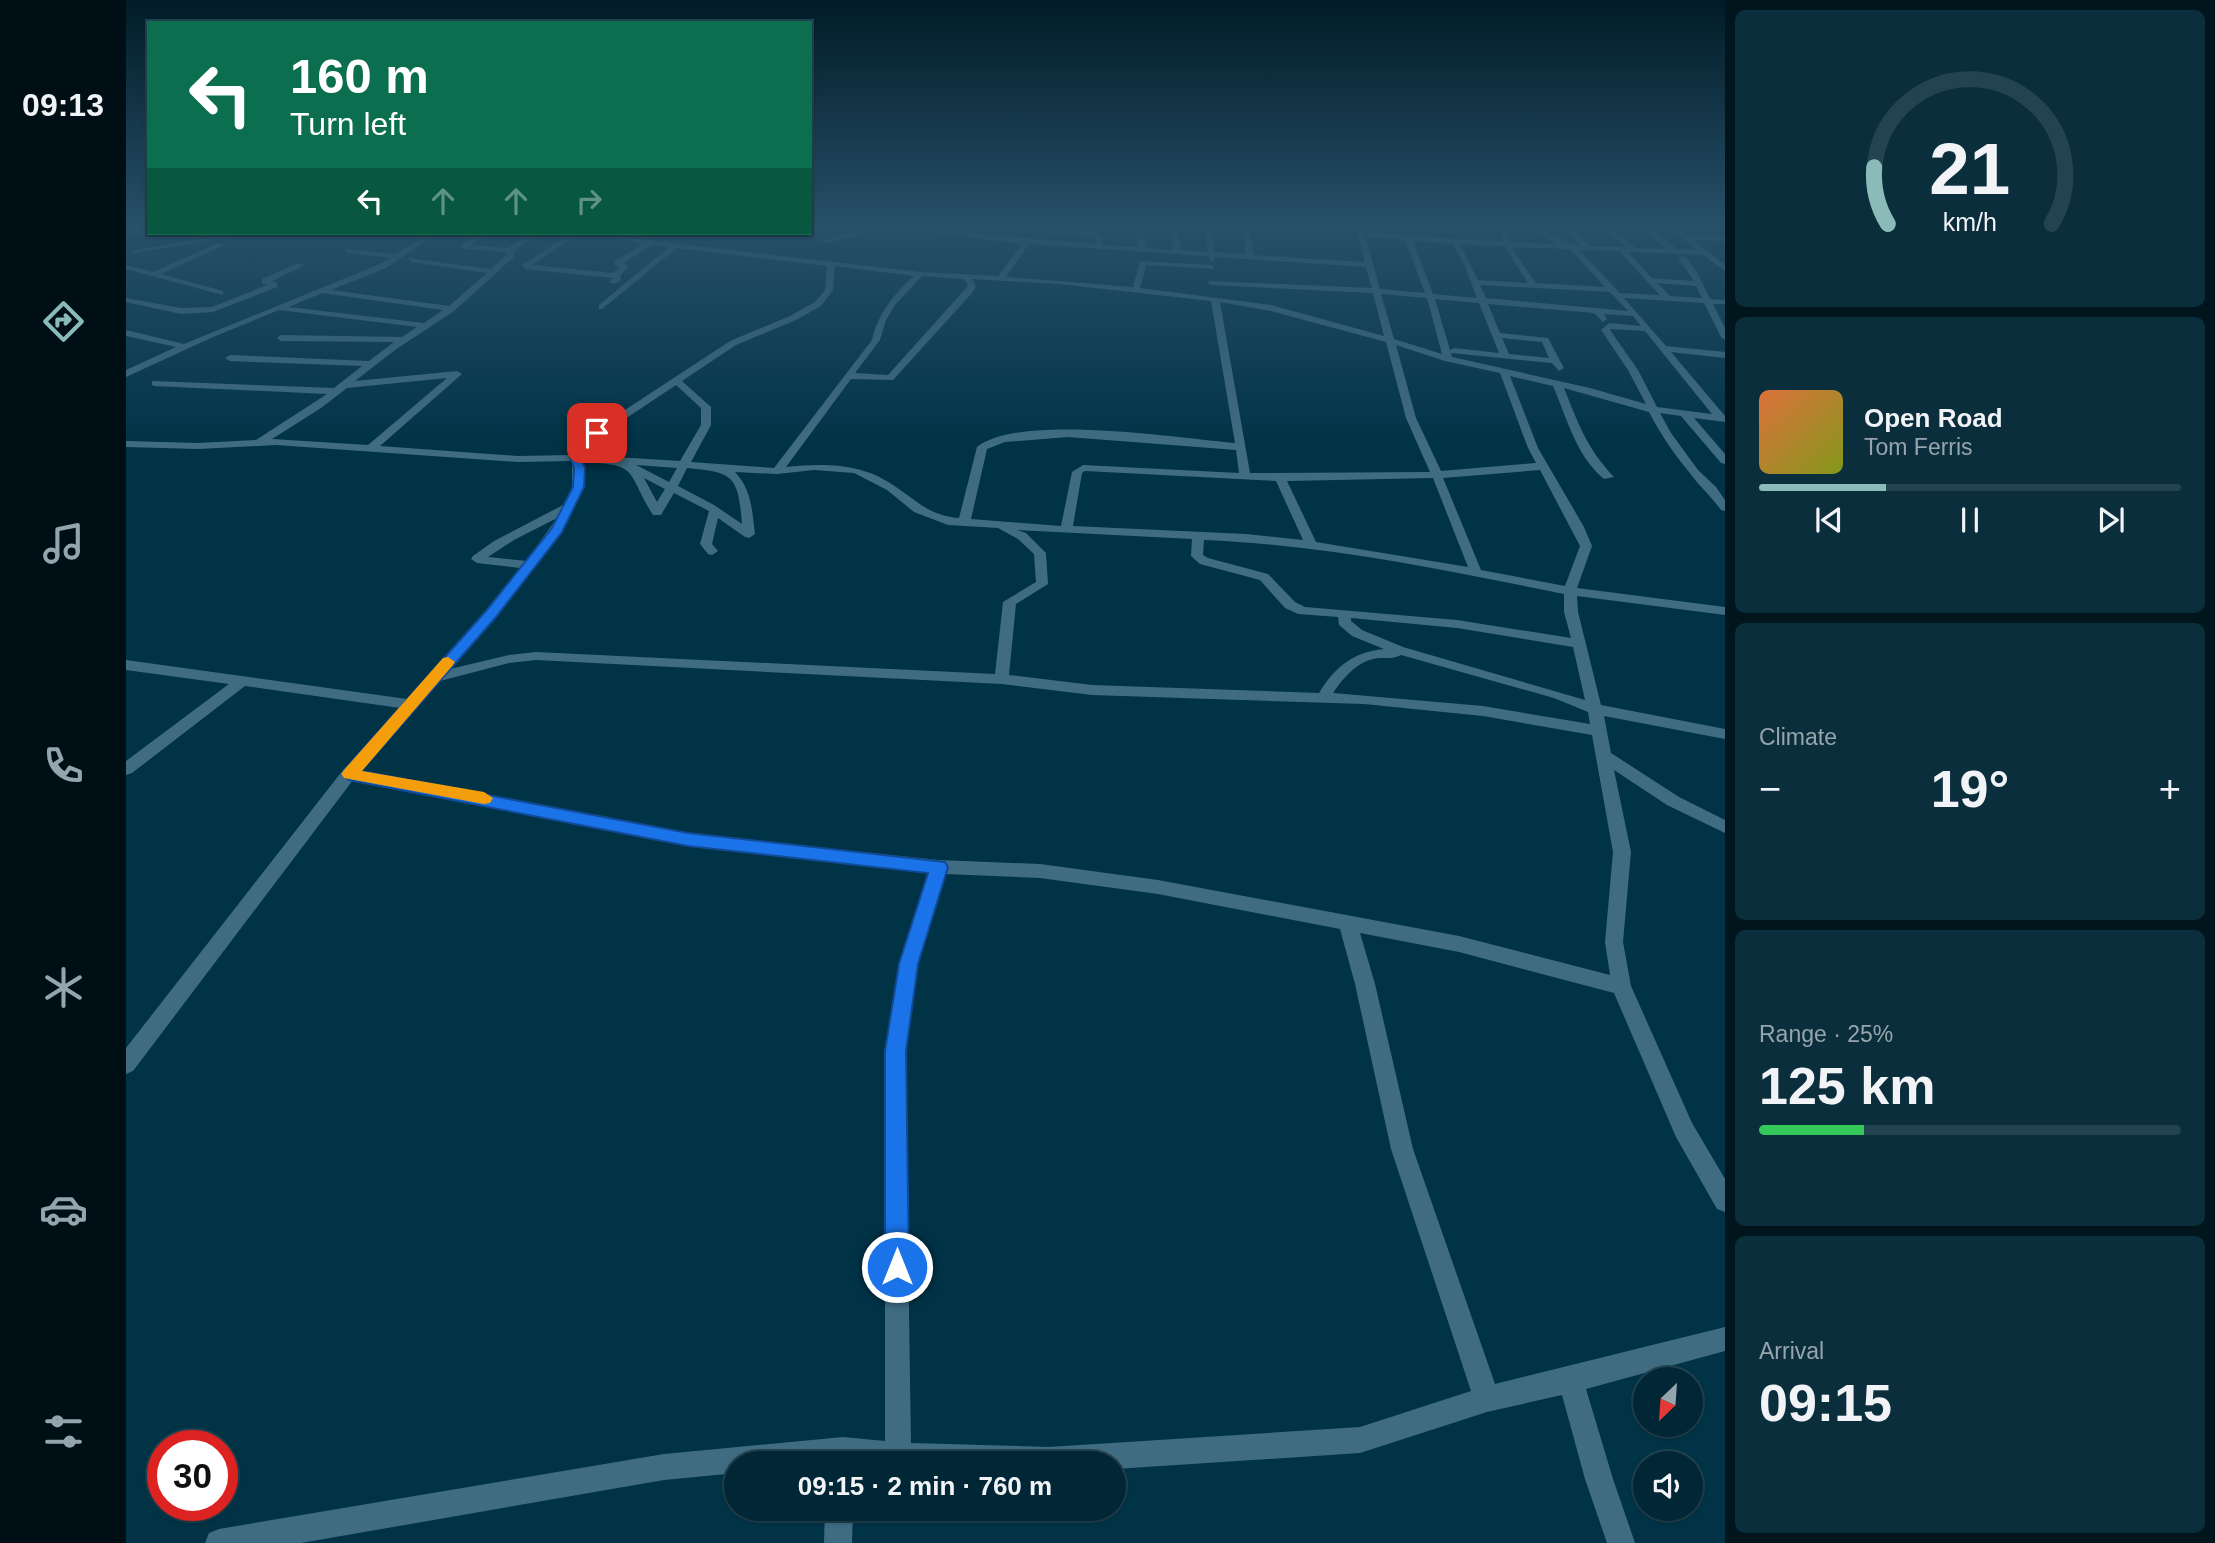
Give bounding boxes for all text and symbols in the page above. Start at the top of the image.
icon: left [175,49,266,140]
text: 160 m [290,49,429,103]
text: 09:13 [22,87,104,123]
text: Turn left [290,106,406,142]
text: 21 [1930,129,2010,210]
icon: left [351,182,389,220]
icon: ahead [424,182,462,220]
icon: ahead [497,182,535,220]
icon: right [570,182,608,220]
text: km/h [1943,208,1997,236]
icon: directions [39,297,88,346]
pin [567,403,627,463]
text: Open Road [1864,403,2003,433]
icon: arrive [578,414,616,452]
text: Tom Ferris [1864,434,1973,460]
icon: previous [1810,501,1848,539]
icon: pause [1951,501,1989,539]
icon: next [2092,501,2130,539]
icon: music [39,519,88,568]
text: Climate [1759,724,1837,750]
icon: phone [39,741,88,790]
text: 19° [1931,760,2009,818]
text: − [1759,768,1781,810]
text: + [2159,768,2181,810]
icon: climate [39,963,88,1012]
text: Range · 25% [1759,1021,1893,1047]
text: 125 km [1759,1057,1935,1115]
icon: car [39,1185,88,1234]
position arrow [860,1230,934,1304]
text: Arrival [1759,1338,1824,1364]
north arrow [1633,1367,1703,1437]
map controls [1633,1367,1703,1521]
text: 09:15 [1759,1374,1892,1432]
icon: filters [39,1407,88,1456]
speed limit sign: 30 [147,1430,238,1521]
button: sound [1633,1451,1703,1521]
text: 09:15 · 2 min · 760 m [798,1471,1052,1501]

